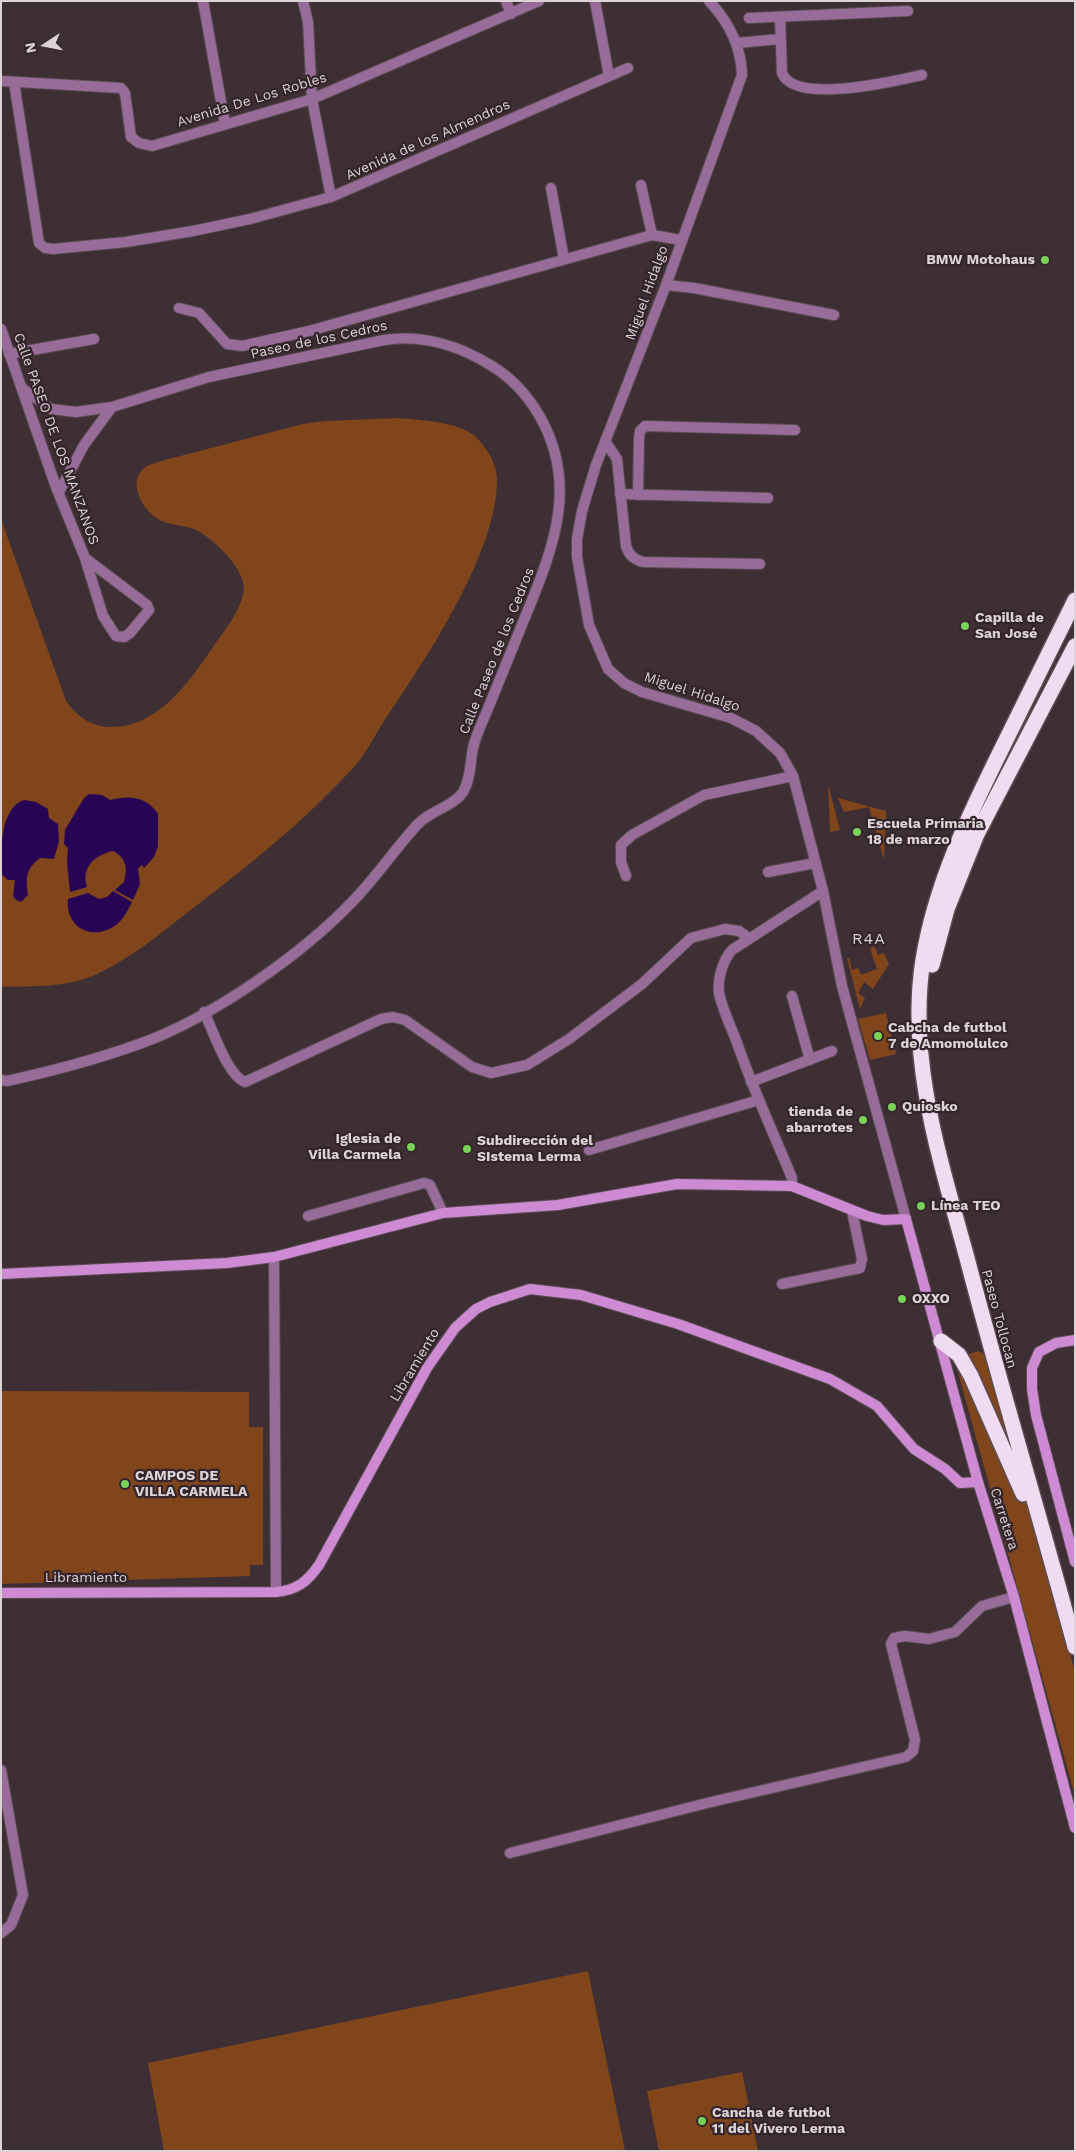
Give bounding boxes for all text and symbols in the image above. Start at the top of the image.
north arrow [20,20,70,70]
text: N [21,41,39,54]
street label: Avenida De Los Robles [175,69,329,131]
street label: Avenida de los Almendros [343,96,513,184]
street label: Miguel Hidalgo [622,243,672,343]
place label: BMW Motohaus [926,252,1035,268]
marker: BMW Motohaus [1039,254,1051,266]
street label: Paseo de los Cedros [249,317,389,363]
street label: Calle PASEO DE LOS MANZANOS [10,331,102,547]
street label: Calle Paseo de los Cedros [456,565,538,737]
place label: Capilla de San José [975,610,1044,642]
marker: Capilla de San José [959,620,971,632]
street label: Miguel Hidalgo [642,669,742,715]
place label: Escuela Primaria 18 de marzo [867,816,984,849]
marker: Escuela Primaria 18 de marzo [851,826,863,838]
district label: R4A [852,929,886,949]
place label: Cabcha de futbol 7 de Amomolulco [888,1020,1008,1052]
marker: Cabcha de futbol 7 de Amomolulco [872,1030,884,1042]
place label: Quiosko [902,1099,958,1115]
marker: Quiosko [886,1101,898,1113]
place label: tienda de abarrotes [786,1104,853,1136]
marker: tienda de abarrotes [857,1114,869,1126]
place label: Iglesia de Villa Carmela [308,1131,401,1164]
place label: Subdirección del SIstema Lerma [477,1133,593,1166]
marker: Iglesia de Villa Carmela [405,1141,417,1153]
marker: Subdirección del SIstema Lerma [461,1143,473,1155]
place label: Línea TEO [931,1198,1001,1214]
marker: Línea TEO [915,1200,927,1212]
street label: Paseo Tollocan [978,1268,1020,1370]
place label: OXXO [912,1291,950,1307]
marker: OXXO [896,1293,908,1305]
street label: Libramiento [387,1325,443,1405]
place label: CAMPOS DE VILLA CARMELA [135,1468,247,1500]
marker: CAMPOS DE VILLA CARMELA [119,1478,131,1490]
street label: Carretera [986,1486,1022,1552]
street label: Libramiento [45,1570,127,1586]
place label: Cancha de futbol 11 del Vivero Lerma [712,2105,845,2138]
marker: Cancha de futbol 11 del Vivero Lerma [696,2115,708,2127]

